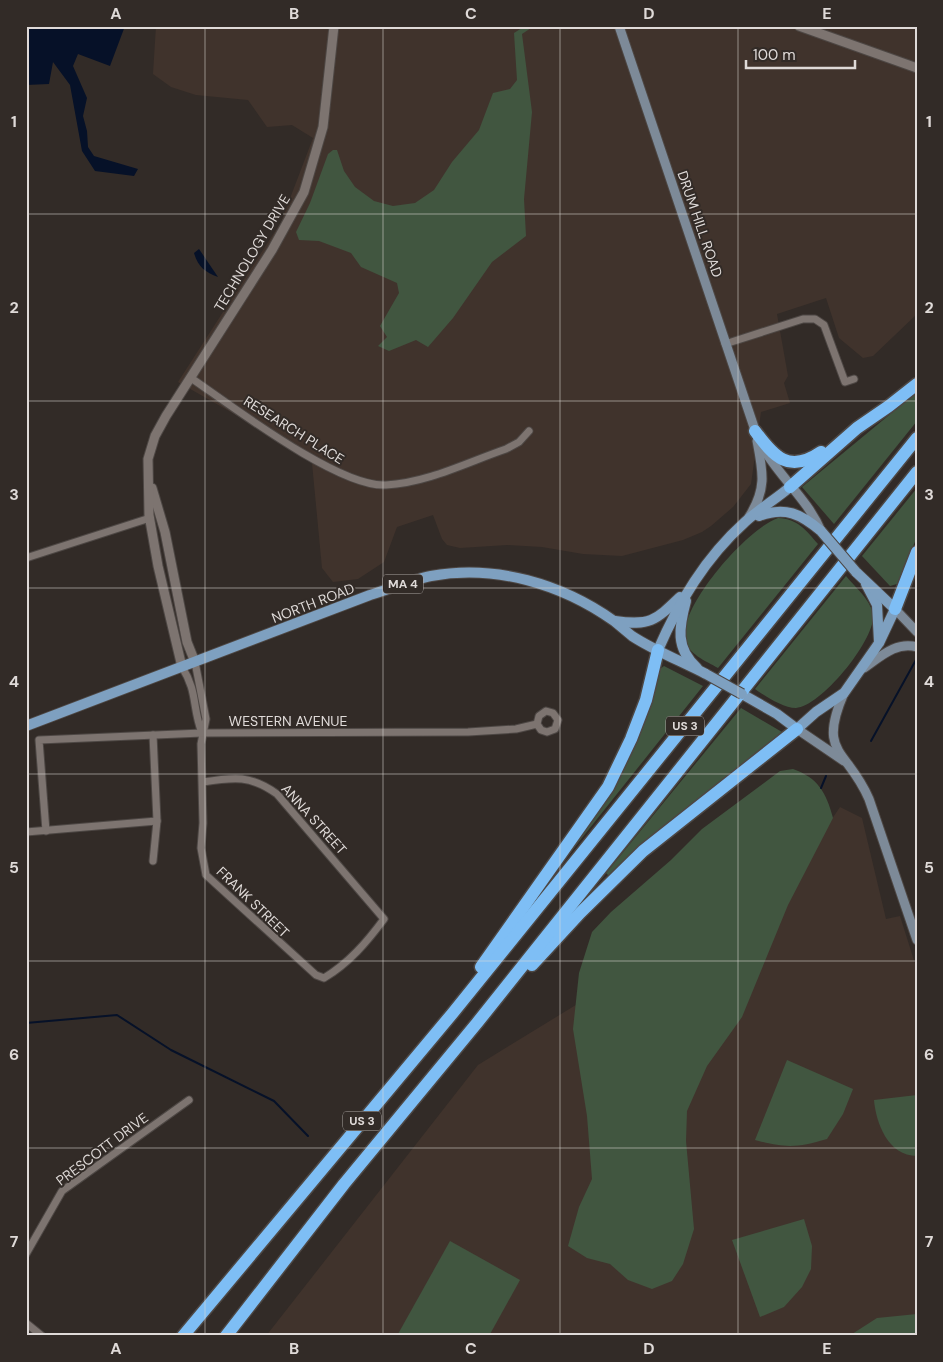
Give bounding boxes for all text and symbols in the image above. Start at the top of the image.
text: A [110,3,122,24]
text: B [289,3,299,24]
text: C [465,3,477,24]
text: D [643,3,655,24]
text: E [822,3,832,24]
scale bar [746,38,854,70]
text: 100 m [753,45,796,65]
text: 1 [11,111,17,132]
text: 1 [926,111,932,132]
street label: DRUM HILL ROAD [673,168,727,280]
street label: TECHNOLOGY DRIVE [210,191,294,315]
text: 2 [9,297,19,318]
text: 2 [924,297,934,318]
street label: RESEARCH PLACE [240,392,348,468]
text: 3 [9,484,19,505]
text: 3 [924,484,934,505]
road number: MA 4 [383,574,423,594]
street label: NORTH ROAD [269,579,357,627]
text: 4 [9,671,19,692]
text: 4 [924,671,934,692]
street label: WESTERN AVENUE [229,712,347,730]
road number: US 3 [666,716,704,736]
street label: ANNA STREET [277,780,351,858]
text: 5 [9,857,19,878]
text: 5 [924,857,934,878]
street label: FRANK STREET [213,863,293,941]
text: 6 [9,1044,19,1065]
text: 6 [924,1044,934,1065]
street label: PRESCOTT DRIVE [52,1108,152,1190]
road number: US 3 [343,1112,381,1130]
text: 7 [10,1231,19,1252]
text: 7 [925,1231,934,1252]
text: A [110,1338,122,1359]
text: B [289,1338,299,1359]
text: C [465,1338,477,1359]
text: D [643,1338,655,1359]
text: E [822,1338,832,1359]

